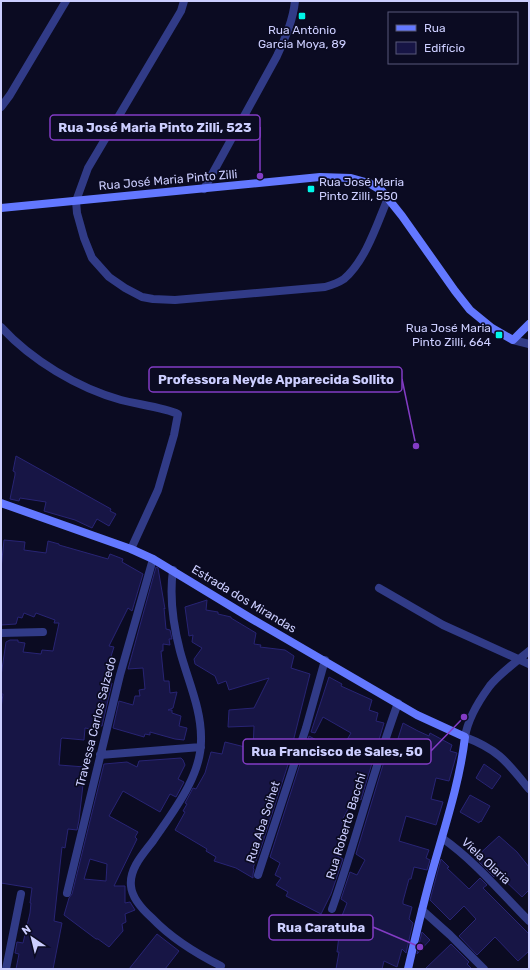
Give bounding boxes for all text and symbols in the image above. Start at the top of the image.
marker: Rua Antônio Garcia Moya, 89 [297,11,307,21]
legend [388,12,518,64]
text: Rua [424,21,446,35]
place label: Rua Antônio Garcia Moya, 89 [258,23,346,51]
text: Edifício [424,41,465,55]
callout: Rua José Maria Pinto Zilli, 523 [50,115,260,140]
text: Rua José Maria Pinto Zilli, 523 [58,120,252,135]
street label: Rua José Maria Pinto Zilli [98,167,238,193]
place label: Rua José Maria Pinto Zilli, 550 [319,175,404,203]
marker: Rua José Maria Pinto Zilli, 550 [306,184,316,194]
place label: Rua José Maria Pinto Zilli, 664 [406,321,492,349]
marker: Rua José Maria Pinto Zilli, 664 [494,330,504,340]
callout: Professora Neyde Apparecida Sollito [149,367,402,392]
text: Professora Neyde Apparecida Sollito [158,372,394,387]
street label: Estrada dos Mirandas [189,562,299,636]
street label: Travessa Carlos Salzedo [73,655,119,789]
callout: Rua Francisco de Sales, 50 [243,739,431,764]
text: Rua Francisco de Sales, 50 [251,744,423,759]
street label: Rua Roberto Bacchi [323,771,369,881]
street label: Rua Aba Soihet [243,779,283,865]
street label: Viela Olaria [459,835,513,887]
callout: Rua Caratuba [269,915,373,940]
north arrow [12,918,52,958]
text: Rua Caratuba [277,920,365,935]
text: N [20,923,34,938]

